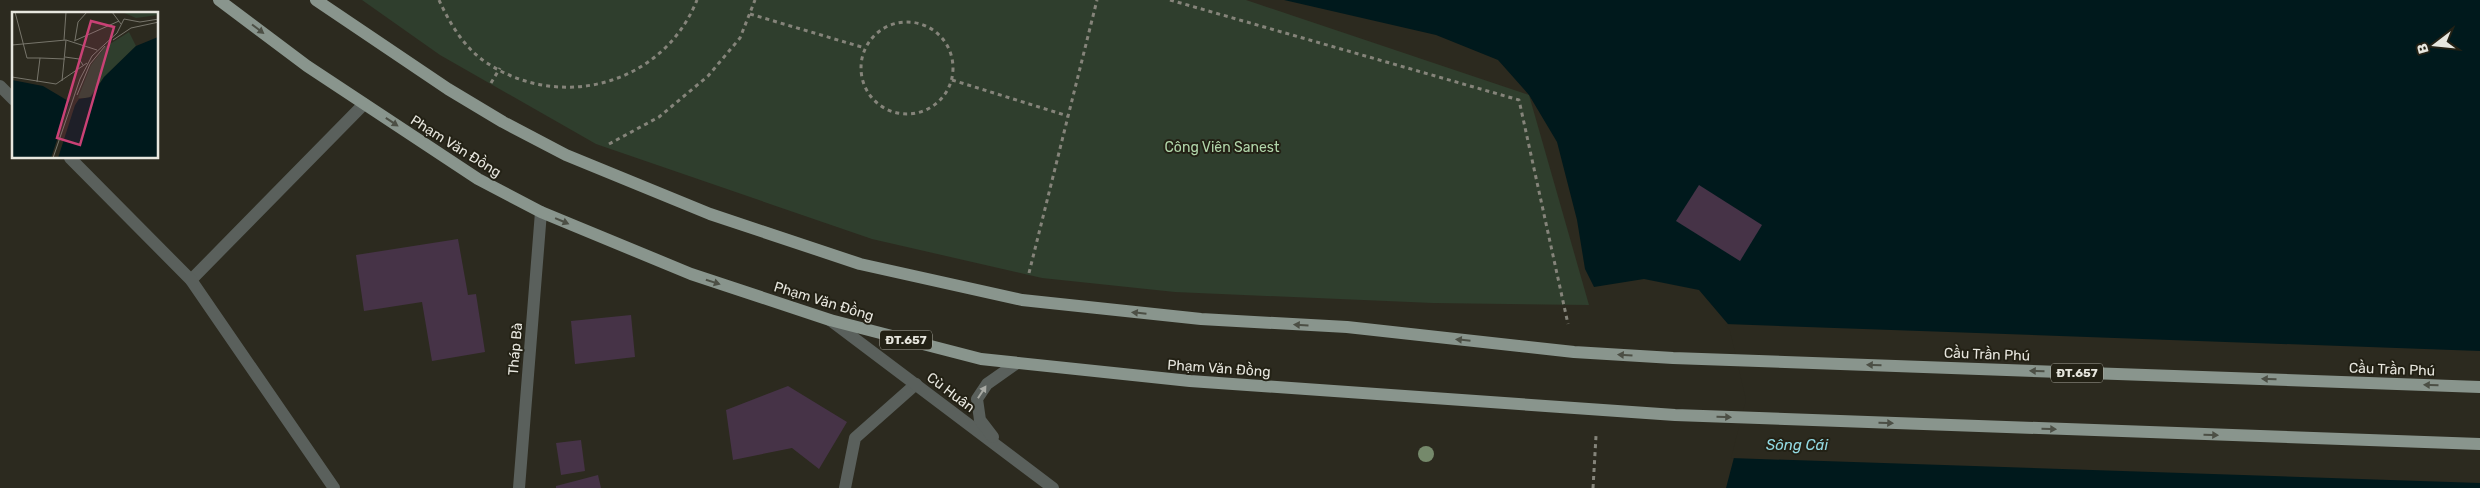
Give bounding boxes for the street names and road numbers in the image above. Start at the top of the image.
street label: Phạm Văn Đồng [407,111,505,181]
street label: Phạm Văn Đồng [772,277,876,325]
street label: Tháp Bà [505,322,526,376]
road number: ĐT.657 [880,330,932,350]
street label: Cầu Trần Phú [1944,344,2030,365]
street label: Phạm Văn Đồng [1167,355,1271,381]
street label: Cầu Trần Phú [2349,359,2435,380]
road number: ĐT.657 [2051,363,2103,382]
street label: Cù Huân [923,369,978,416]

